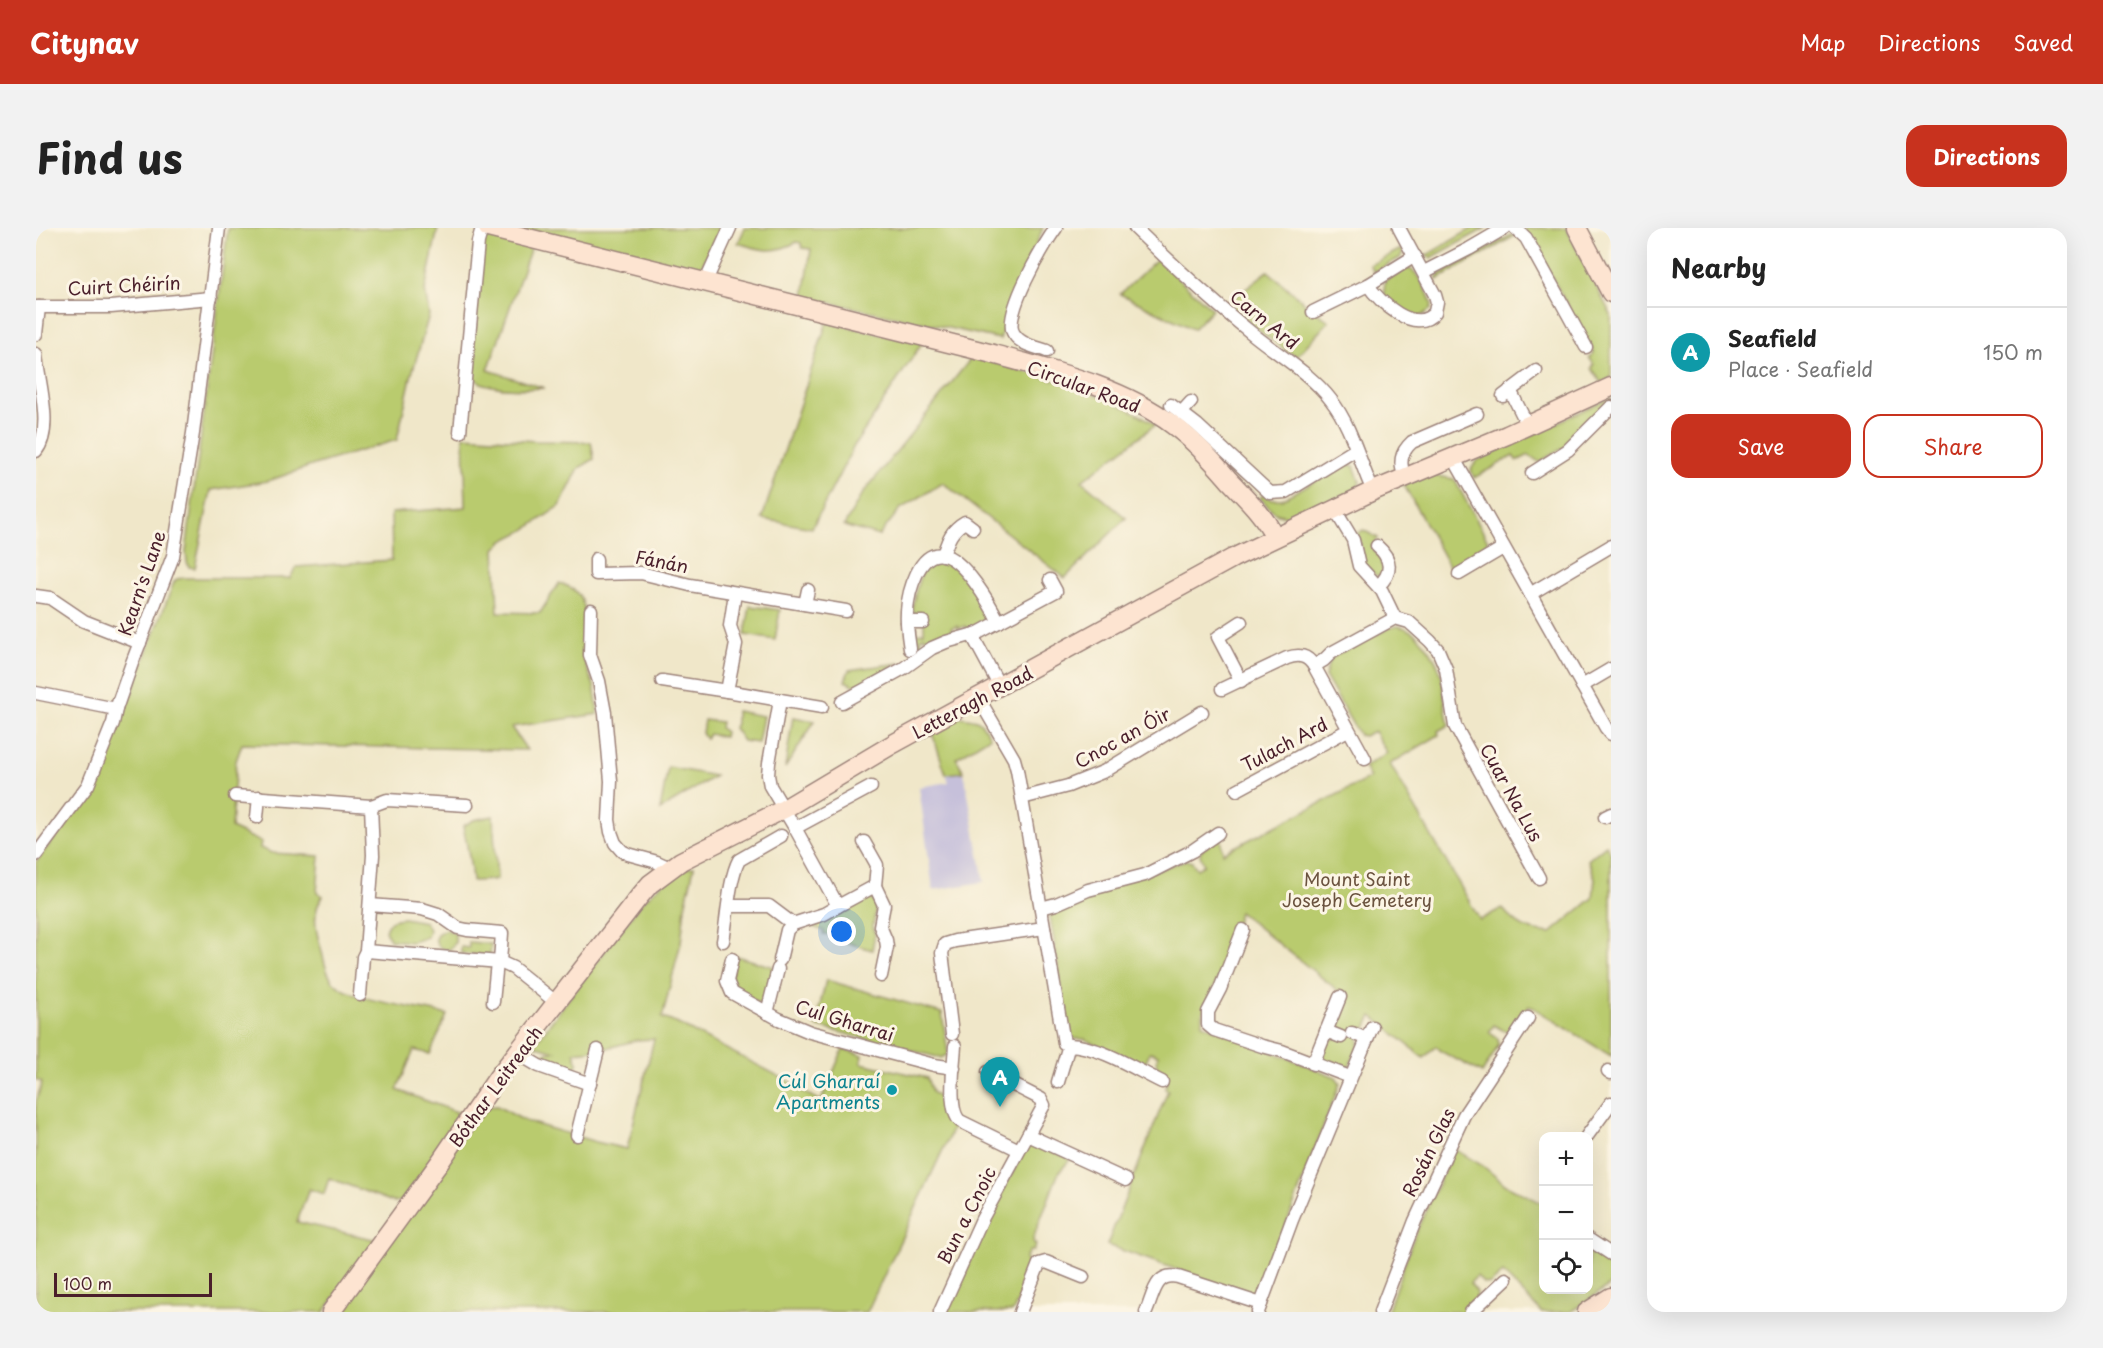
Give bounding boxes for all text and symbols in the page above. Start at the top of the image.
text: Citynav [30,21,139,64]
text: Map [1800,26,1845,58]
text: Directions [1878,26,1980,58]
text: Saved [2013,26,2073,58]
text: Find us [36,125,183,188]
button: Directions [1906,125,2067,187]
text: Nearby [1671,248,1766,287]
street label: Cuirt Chéirín [67,269,181,301]
street label: Carn Ard [1225,283,1305,355]
text: Seafield [1728,321,1817,354]
text: A [1683,337,1698,367]
text: 150 m [1983,337,2043,367]
street label: Circular Road [1024,353,1144,419]
text: Place · Seafield [1728,354,1873,384]
button: Save [1671,414,1851,478]
button: Share [1863,414,2043,478]
street label: Kearn's Lane [110,527,172,639]
street label: Fánán [633,543,691,579]
street label: Letteragh Road [907,659,1037,745]
street label: Cnoc an Óir [1069,699,1175,774]
street label: Tulach Ard [1236,710,1332,778]
street label: Cuar Na Lus [1474,738,1550,846]
park label: Mount Saint Joseph Cemetery [1282,865,1432,913]
your location [827,917,856,946]
street label: Cul Gharrai [792,992,898,1048]
street label: Bóthar Leitreach [442,1020,548,1152]
pin: A [980,1058,1020,1107]
place label: Cúl Gharraí Apartments [776,1067,880,1115]
marker: Cúl Gharraí Apartments [885,1083,899,1097]
street label: Rosán Glas [1395,1103,1461,1201]
map controls [1539,1132,1593,1294]
button: + [1539,1132,1593,1186]
street label: Bun a Cnoic [930,1162,1002,1268]
button: − [1539,1186,1593,1240]
button: locate [1539,1240,1593,1294]
scale bar [54,1270,212,1298]
text: 100 m [63,1271,112,1295]

